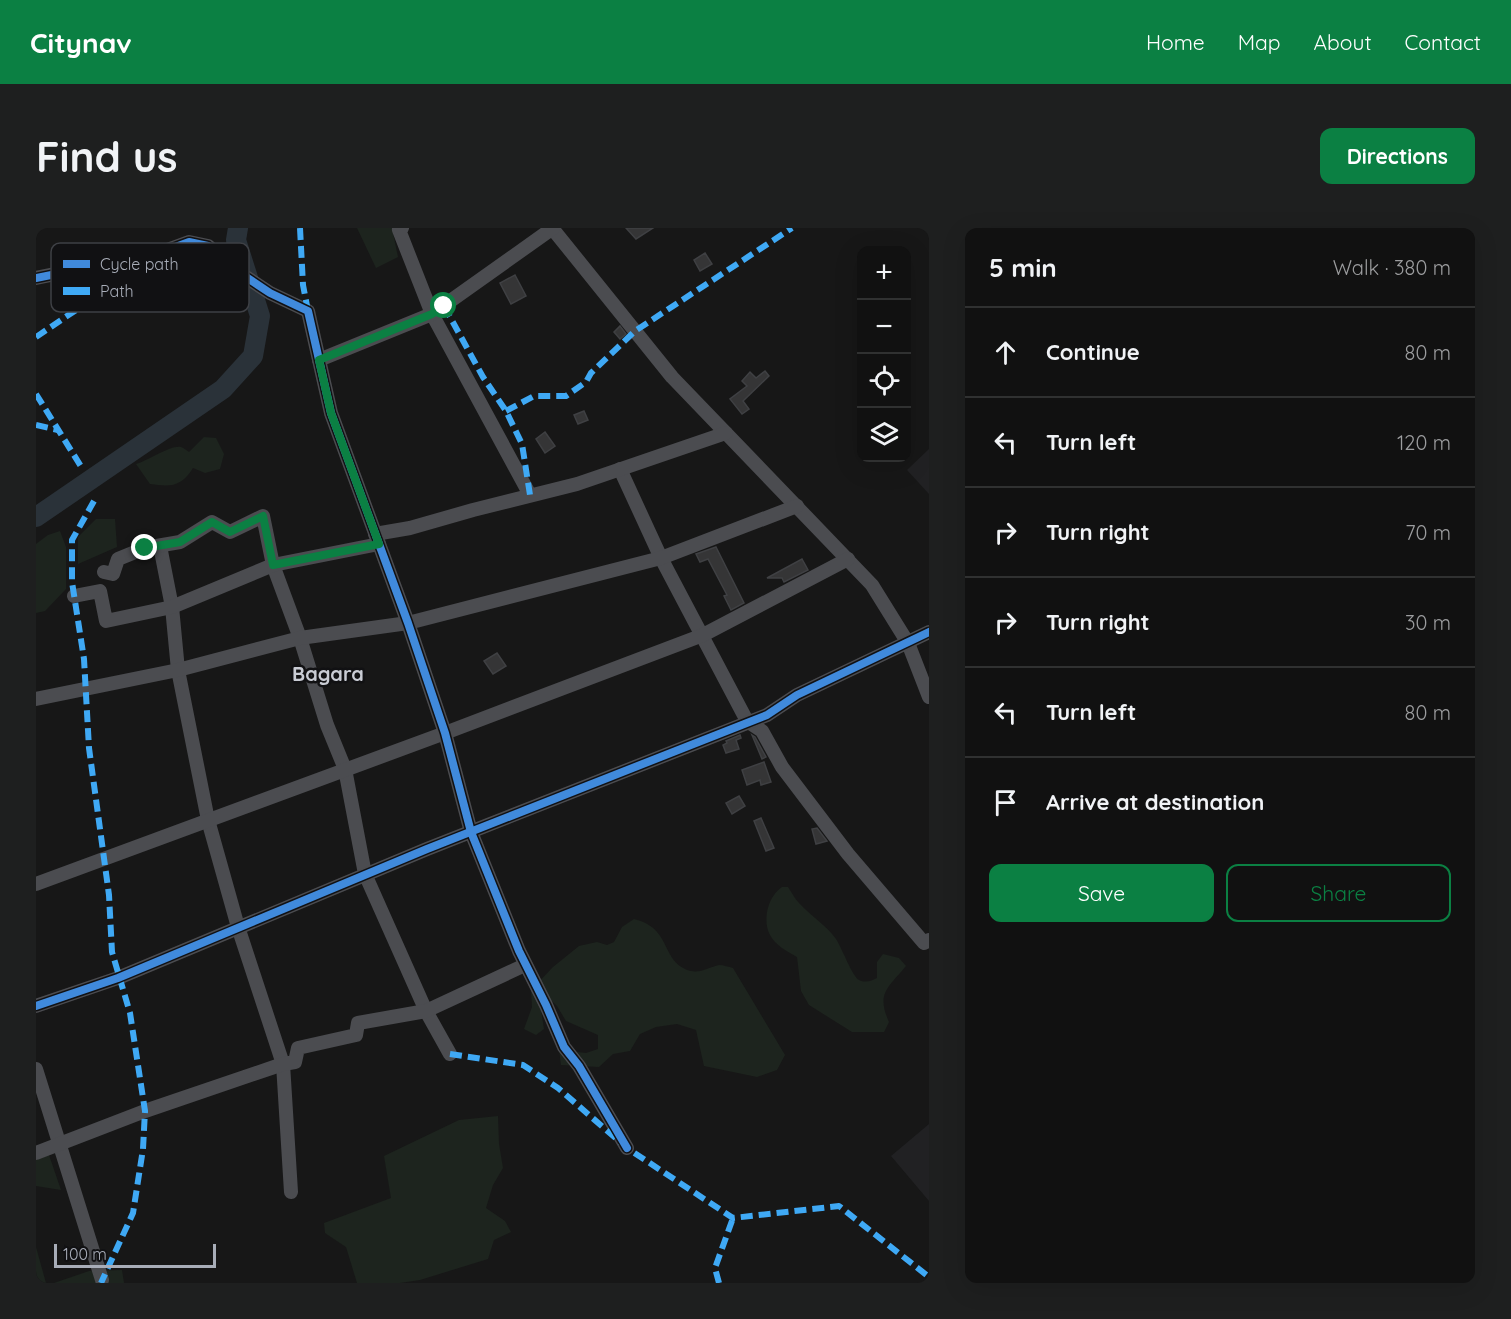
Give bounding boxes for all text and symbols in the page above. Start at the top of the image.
text: Citynav [30,25,132,60]
text: Home [1146,29,1205,55]
text: Map [1238,29,1281,55]
text: About [1314,29,1372,55]
text: Contact [1405,29,1481,55]
button: Directions [1320,128,1475,184]
text: Find us [36,130,178,183]
legend [51,243,249,312]
map controls [857,246,911,462]
button: + [857,246,911,300]
text: 5 min [989,251,1057,284]
text: Cycle path [100,254,179,274]
text: Walk · 380 m [1333,255,1451,280]
text: Path [100,281,134,301]
route start [430,292,456,318]
button: − [857,300,911,354]
icon: ahead [989,336,1022,369]
text: Continue [1046,338,1140,366]
text: 80 m [1405,340,1451,365]
button: locate [857,354,911,408]
button: layers [857,408,911,462]
icon: left [989,426,1022,459]
text: Turn left [1046,428,1136,456]
text: 120 m [1397,430,1451,455]
icon: right [989,516,1022,549]
text: Turn right [1046,518,1150,546]
text: 70 m [1405,520,1451,545]
route end [131,534,157,560]
icon: right [989,606,1022,639]
text: Turn right [1046,608,1150,636]
text: 30 m [1405,610,1451,635]
district label: Bagara [292,661,364,686]
icon: left [989,696,1022,729]
text: Turn left [1046,698,1136,726]
text: 80 m [1405,700,1451,725]
icon: arrive [989,786,1022,819]
text: Arrive at destination [1046,788,1264,816]
button: Save [989,864,1214,922]
button: Share [1226,864,1451,922]
scale bar [54,1241,216,1268]
text: 100 m [63,1244,107,1264]

